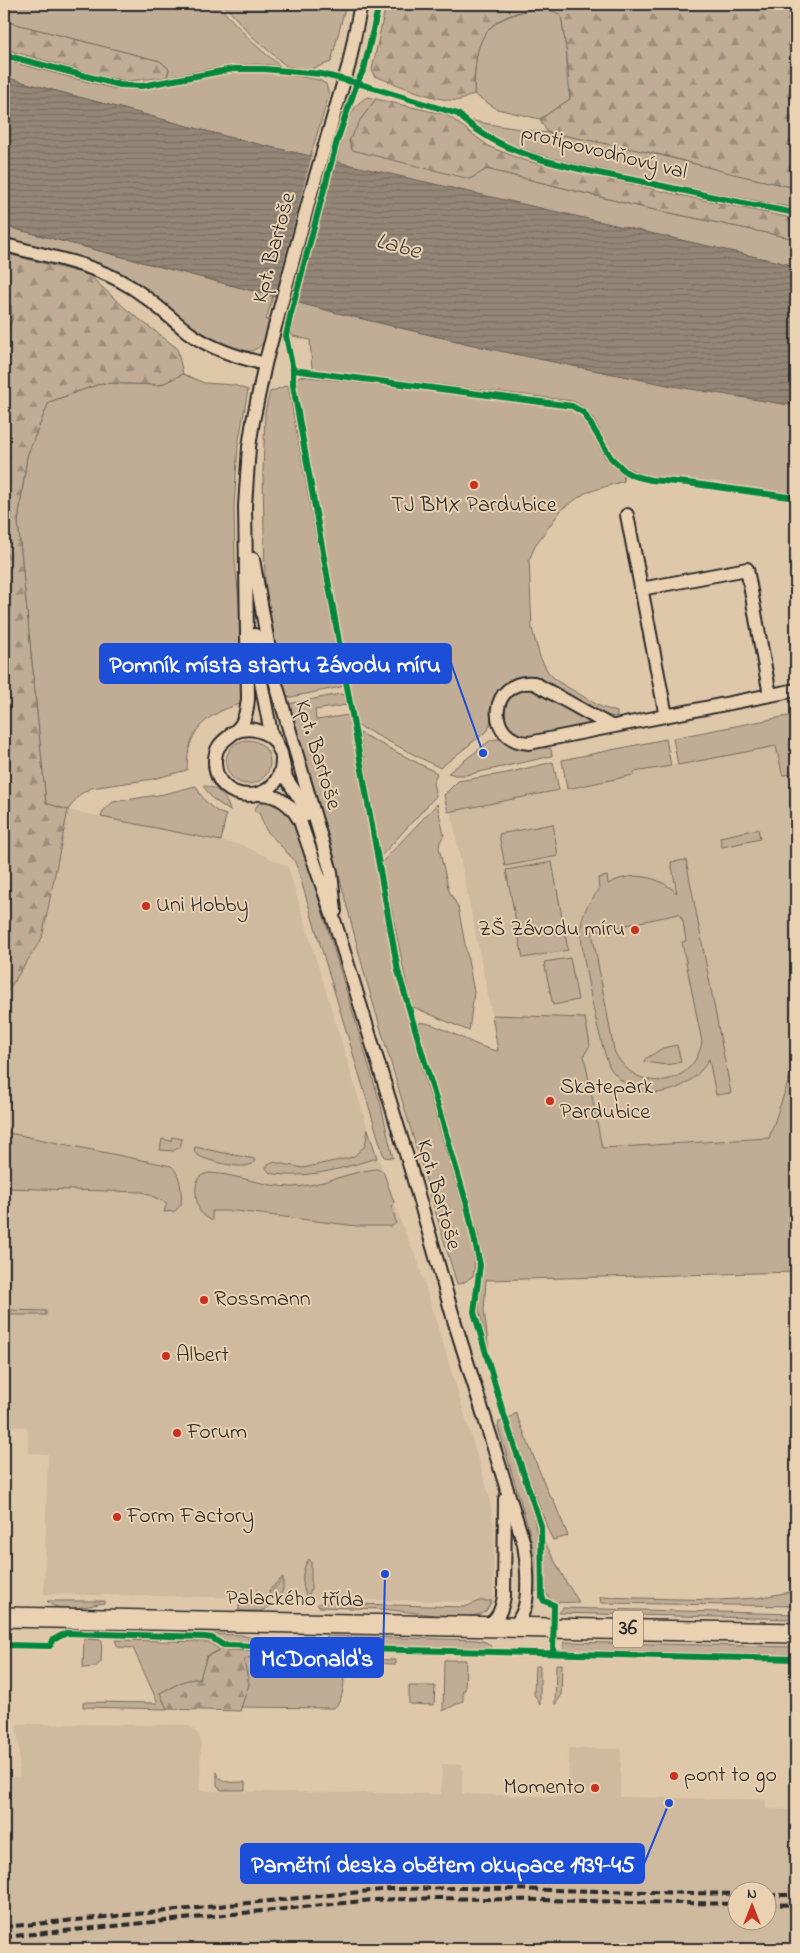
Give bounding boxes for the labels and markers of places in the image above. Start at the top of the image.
marker: TJ BMX Pardubice [468,479,480,491]
place label: TJ BMX Pardubice [391,490,557,522]
callout: Pomník místa startu Závodu míru [100,644,451,683]
place label: Uni Hobby [156,890,249,923]
marker: Uni Hobby [140,900,152,912]
place label: ZŠ Závodu míru [479,914,625,946]
marker: ZŠ Závodu míru [629,924,641,936]
place label: Skatepark Pardubice [560,1072,654,1129]
marker: Skatepark Pardubice [544,1095,556,1107]
place label: Rossmann [214,1284,311,1316]
marker: Rossmann [198,1294,210,1306]
place label: Albert [176,1340,230,1372]
marker: Albert [160,1350,172,1362]
place label: Forum [186,1417,247,1449]
marker: Forum [171,1427,183,1439]
place label: Form Factory [126,1501,254,1534]
marker: Form Factory [111,1511,123,1523]
callout: McDonald's [251,1638,383,1677]
place label: pont to go [684,1760,777,1793]
marker: pont to go [668,1770,680,1782]
place label: Momento [504,1772,585,1804]
marker: Momento [589,1782,601,1794]
callout: Pamětní deska obětem okupace 1939-45 [241,1844,644,1883]

